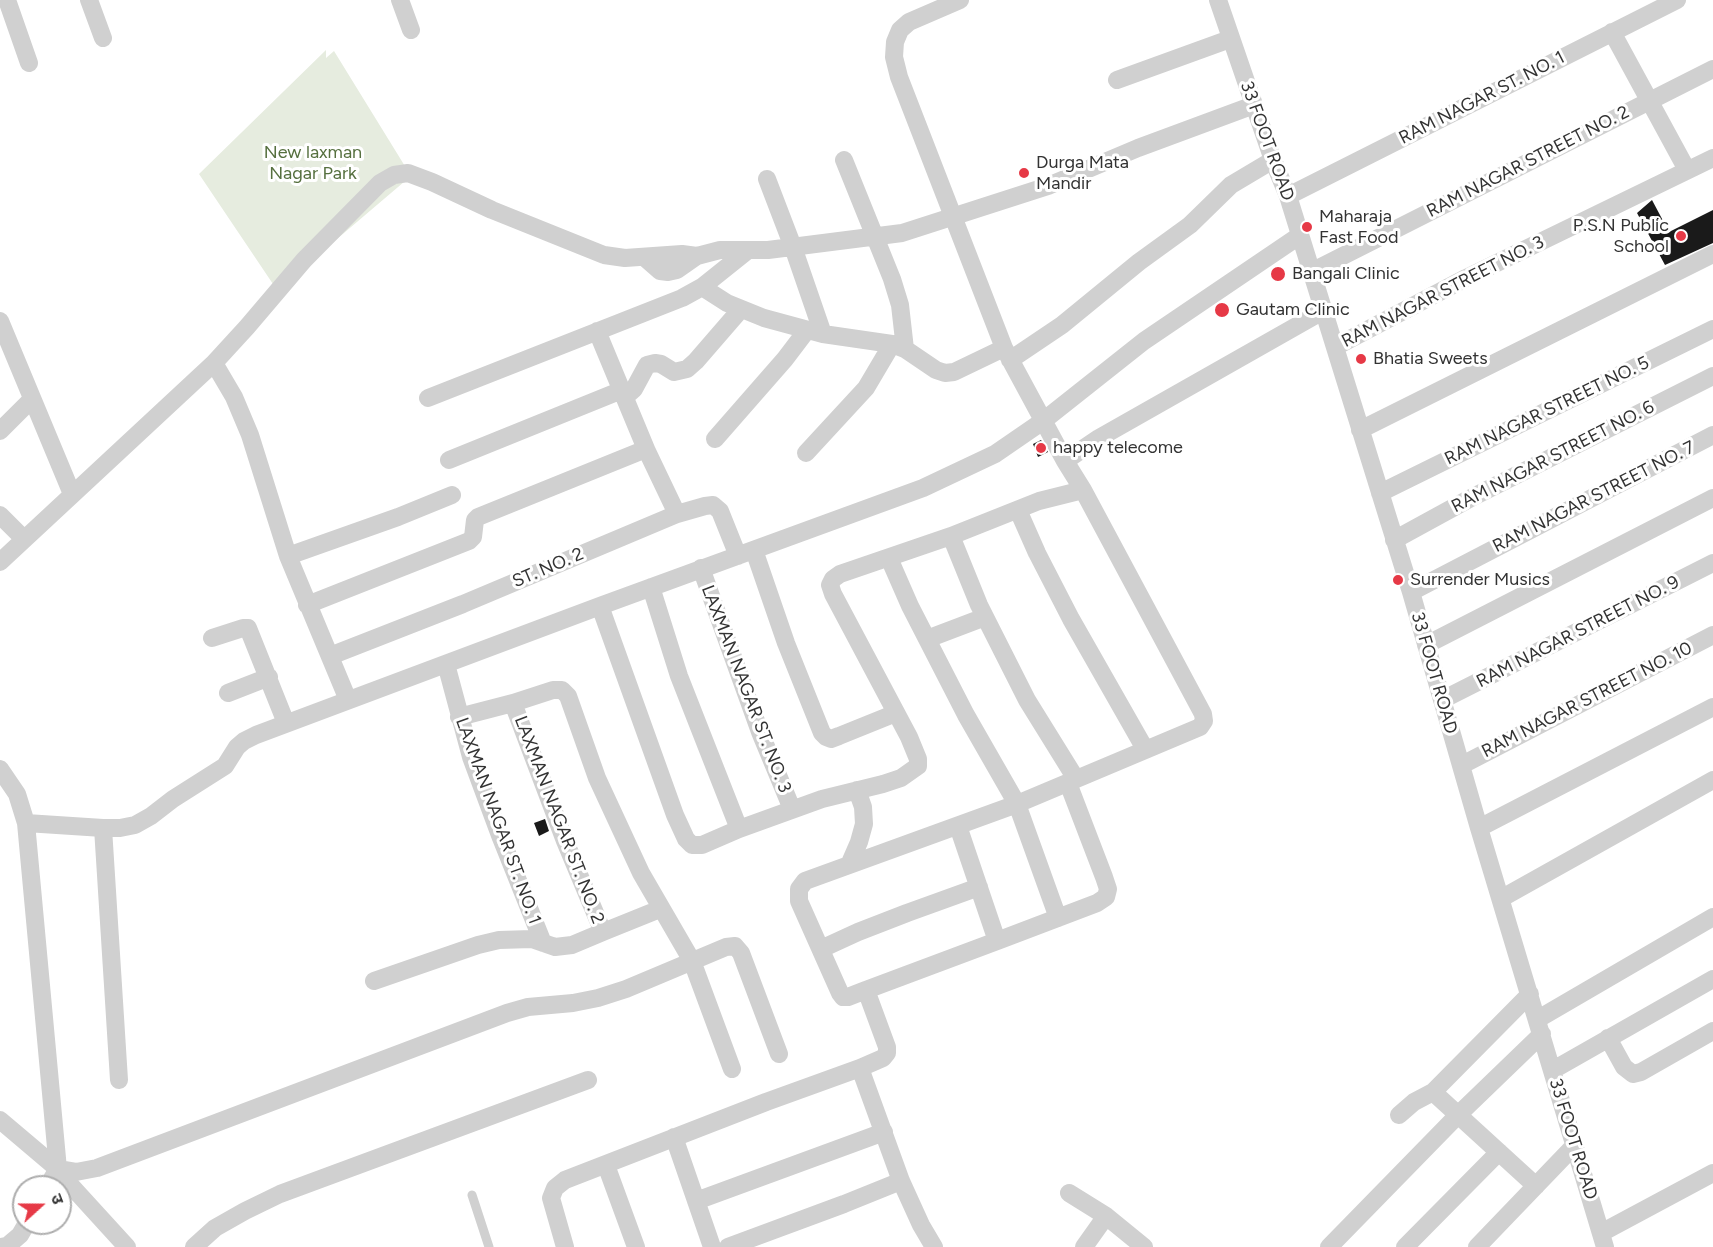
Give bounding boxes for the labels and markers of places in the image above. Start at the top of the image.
place label: Durga Mata Mandir [1036,152,1129,195]
marker: Durga Mata Mandir [1017,166,1031,180]
place label: Maharaja Fast Food [1319,206,1399,248]
place label: P.S.N Public School [1573,215,1669,258]
marker: Maharaja Fast Food [1300,220,1314,234]
marker: P.S.N Public School [1674,229,1688,243]
place label: Bangali Clinic [1292,263,1400,285]
marker: Bangali Clinic [1269,265,1287,283]
place label: Gautam Clinic [1236,299,1350,321]
marker: Gautam Clinic [1213,301,1231,319]
place label: Bhatia Sweets [1373,348,1488,370]
marker: Bhatia Sweets [1354,352,1368,366]
place label: happy telecome [1053,437,1183,459]
marker: happy telecome [1034,441,1048,455]
place label: Surrender Musics [1410,569,1550,591]
marker: Surrender Musics [1391,573,1405,587]

